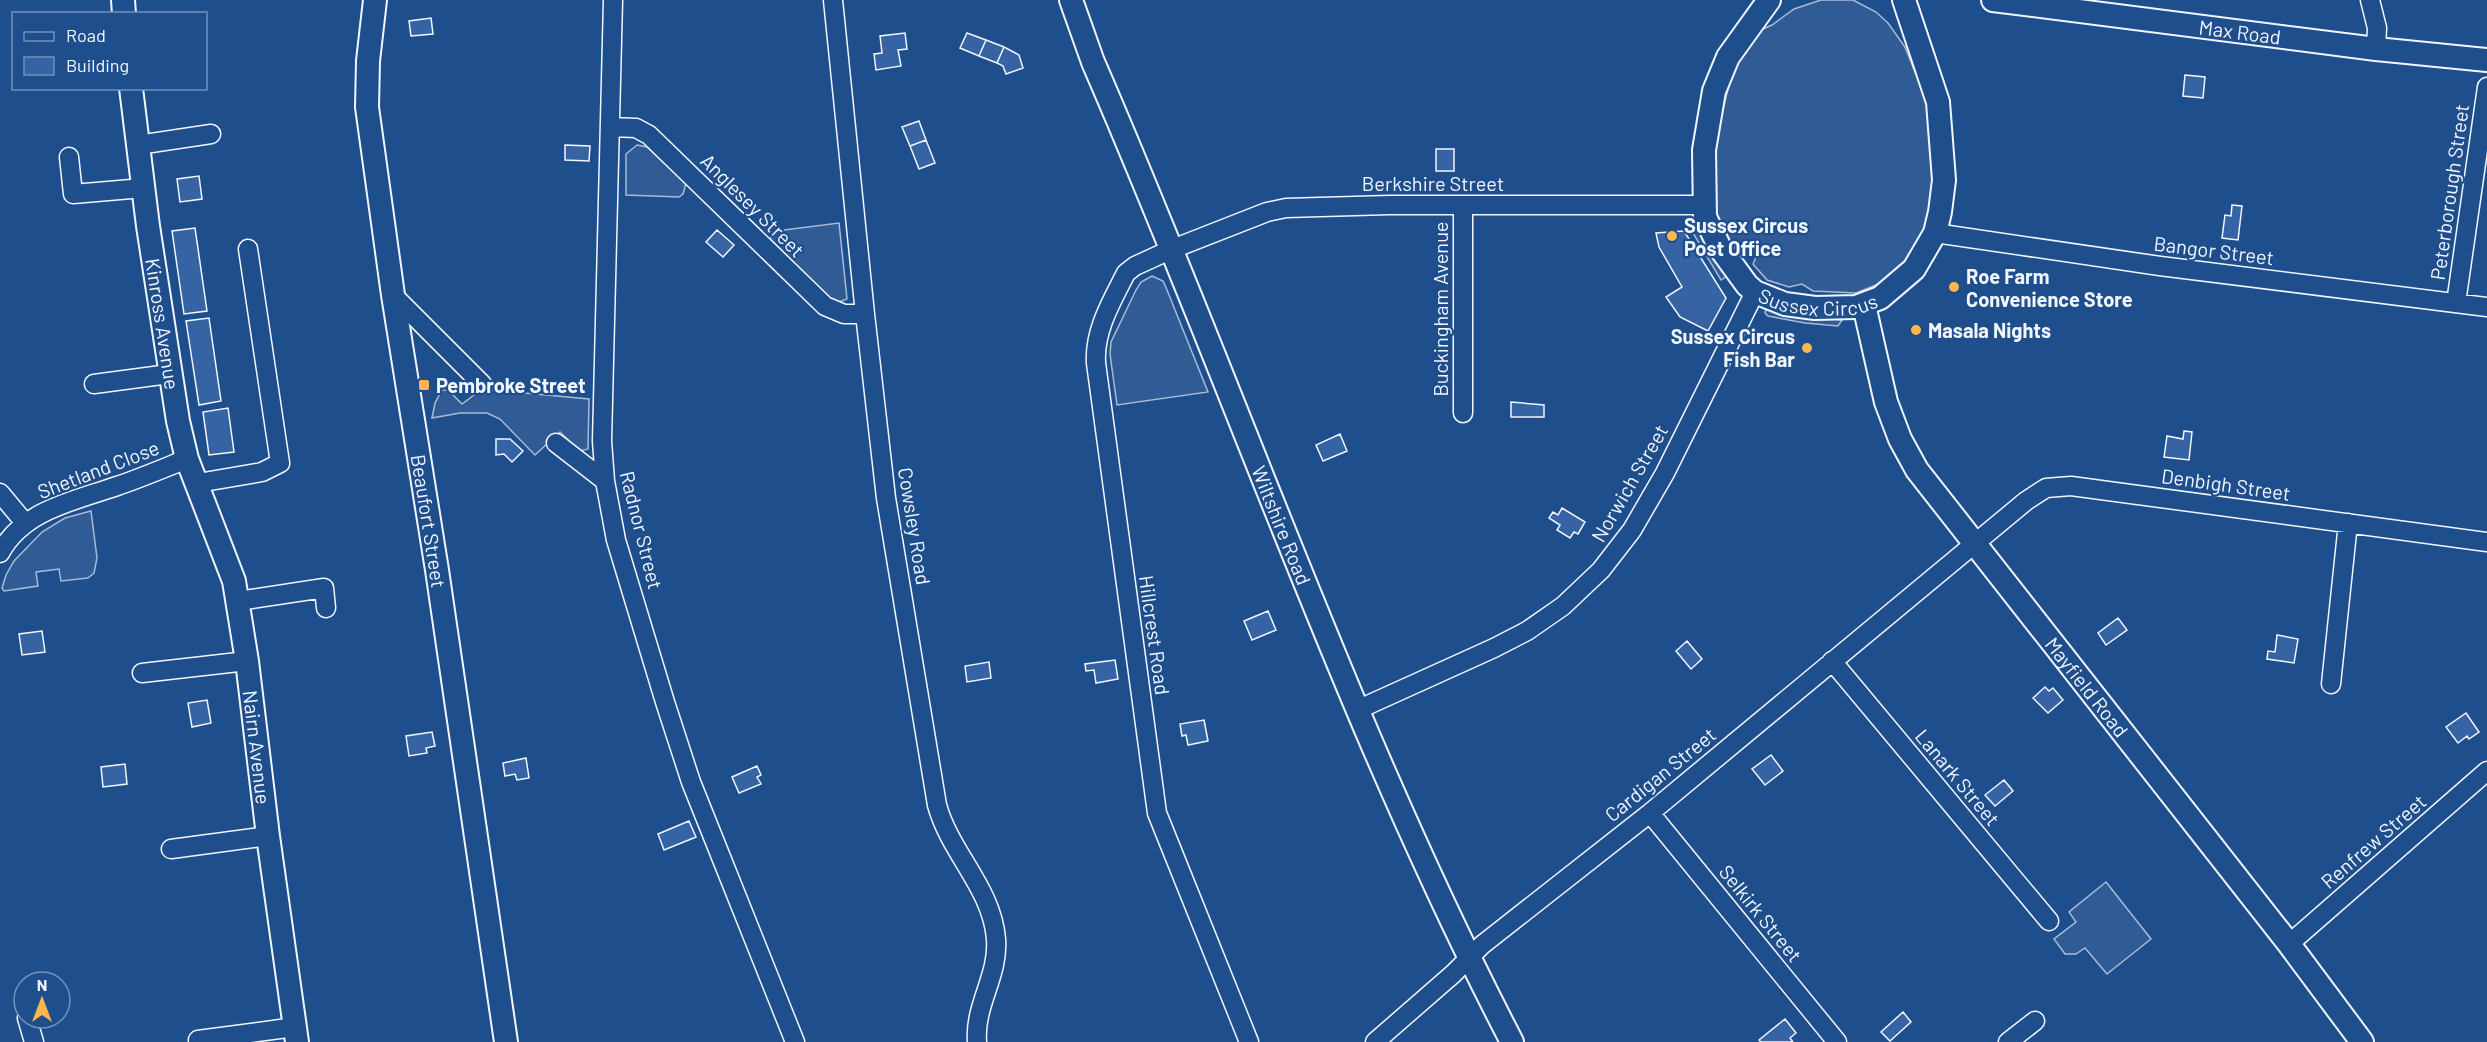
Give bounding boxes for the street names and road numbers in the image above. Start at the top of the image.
street label: Max Road [2198,14,2282,49]
street label: Peterborough Street [2425,102,2473,282]
street label: Anglesey Street [696,148,810,262]
street label: Berkshire Street [1362,171,1504,195]
street label: Buckingham Avenue [1428,221,1452,397]
street label: Bangor Street [2153,231,2275,269]
street label: Kinross Avenue [141,256,185,391]
street label: Sussex Circus [1755,283,1881,320]
street label: Norwich Street [1586,420,1672,546]
street label: Shetland Close [34,435,162,503]
street label: Beaufort Street [407,453,451,589]
street label: Wiltshire Road [1247,462,1317,588]
street label: Denbigh Street [2160,463,2292,505]
street label: Cowsley Road [894,466,936,586]
street label: Radnor Street [616,468,668,592]
street label: Hillcrest Road [1135,574,1175,696]
street label: Mayfield Road [2041,632,2134,742]
street label: Nairn Avenue [239,689,276,806]
street label: Cardigan Street [1600,722,1720,826]
street label: Lanark Street [1911,724,2005,830]
street label: Renfrew Street [2316,789,2430,893]
street label: Selkirk Street [1715,860,1807,966]

